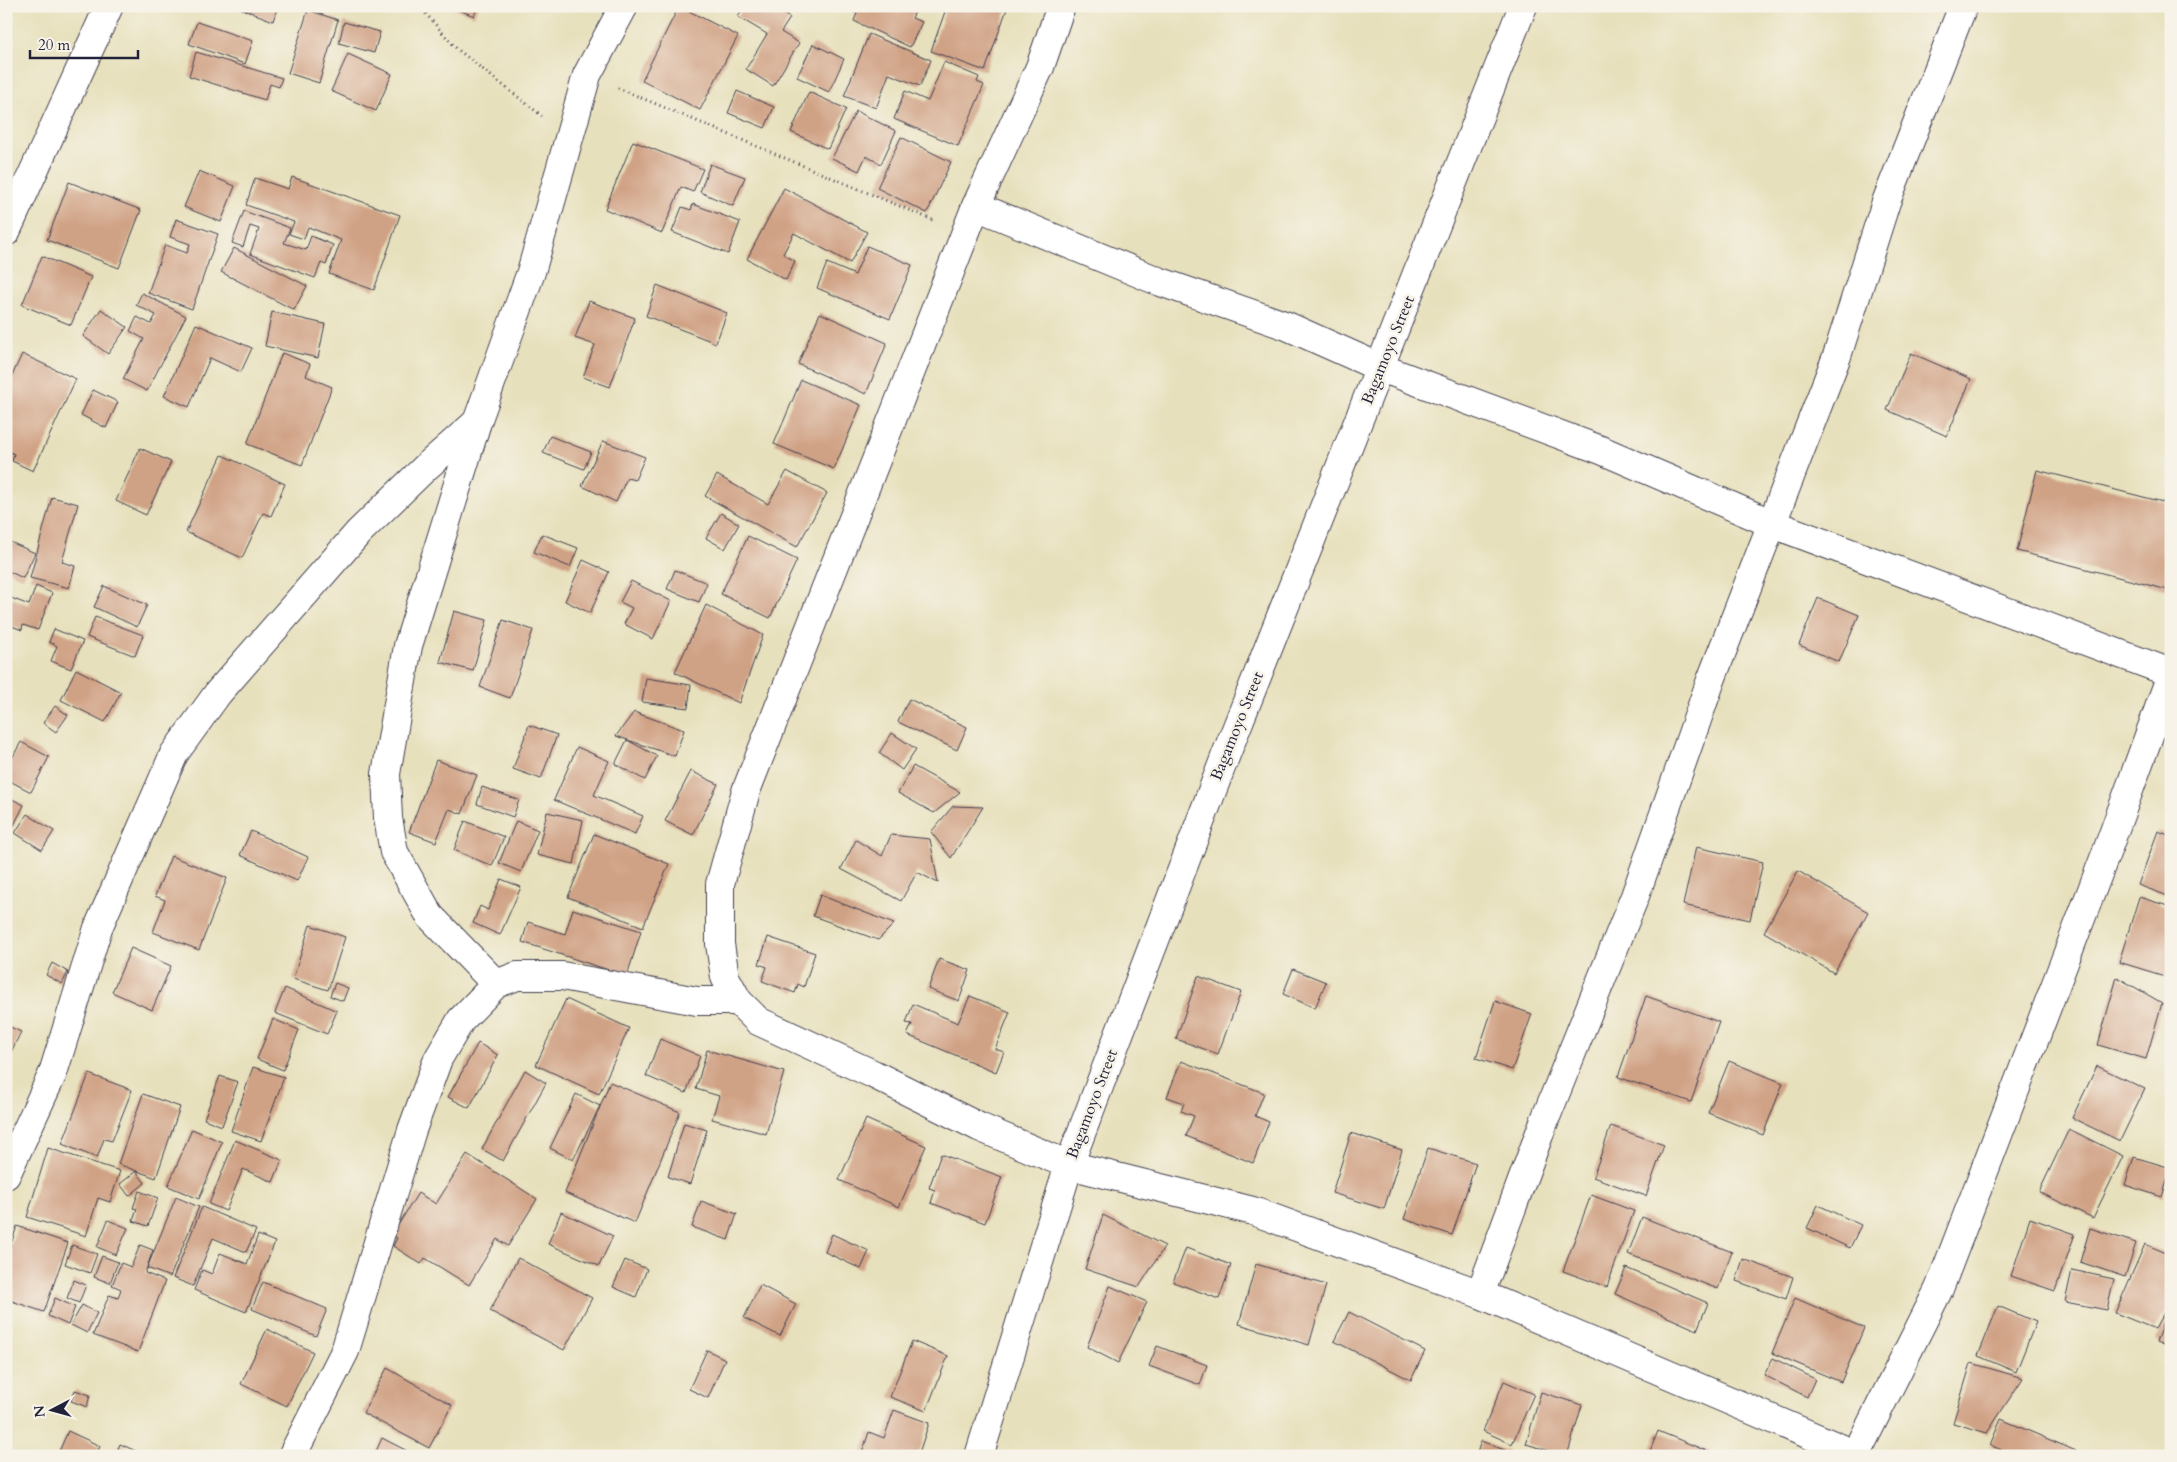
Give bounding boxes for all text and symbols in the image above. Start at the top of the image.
scale bar [30,28,138,60]
text: 20 m [38,35,70,55]
street label: Bagamoyo Street [1356,292,1420,408]
street label: Bagamoyo Street [1205,668,1269,784]
street label: Bagamoyo Street [1061,1046,1123,1162]
north arrow [28,1384,78,1434]
text: N [29,1404,50,1418]

